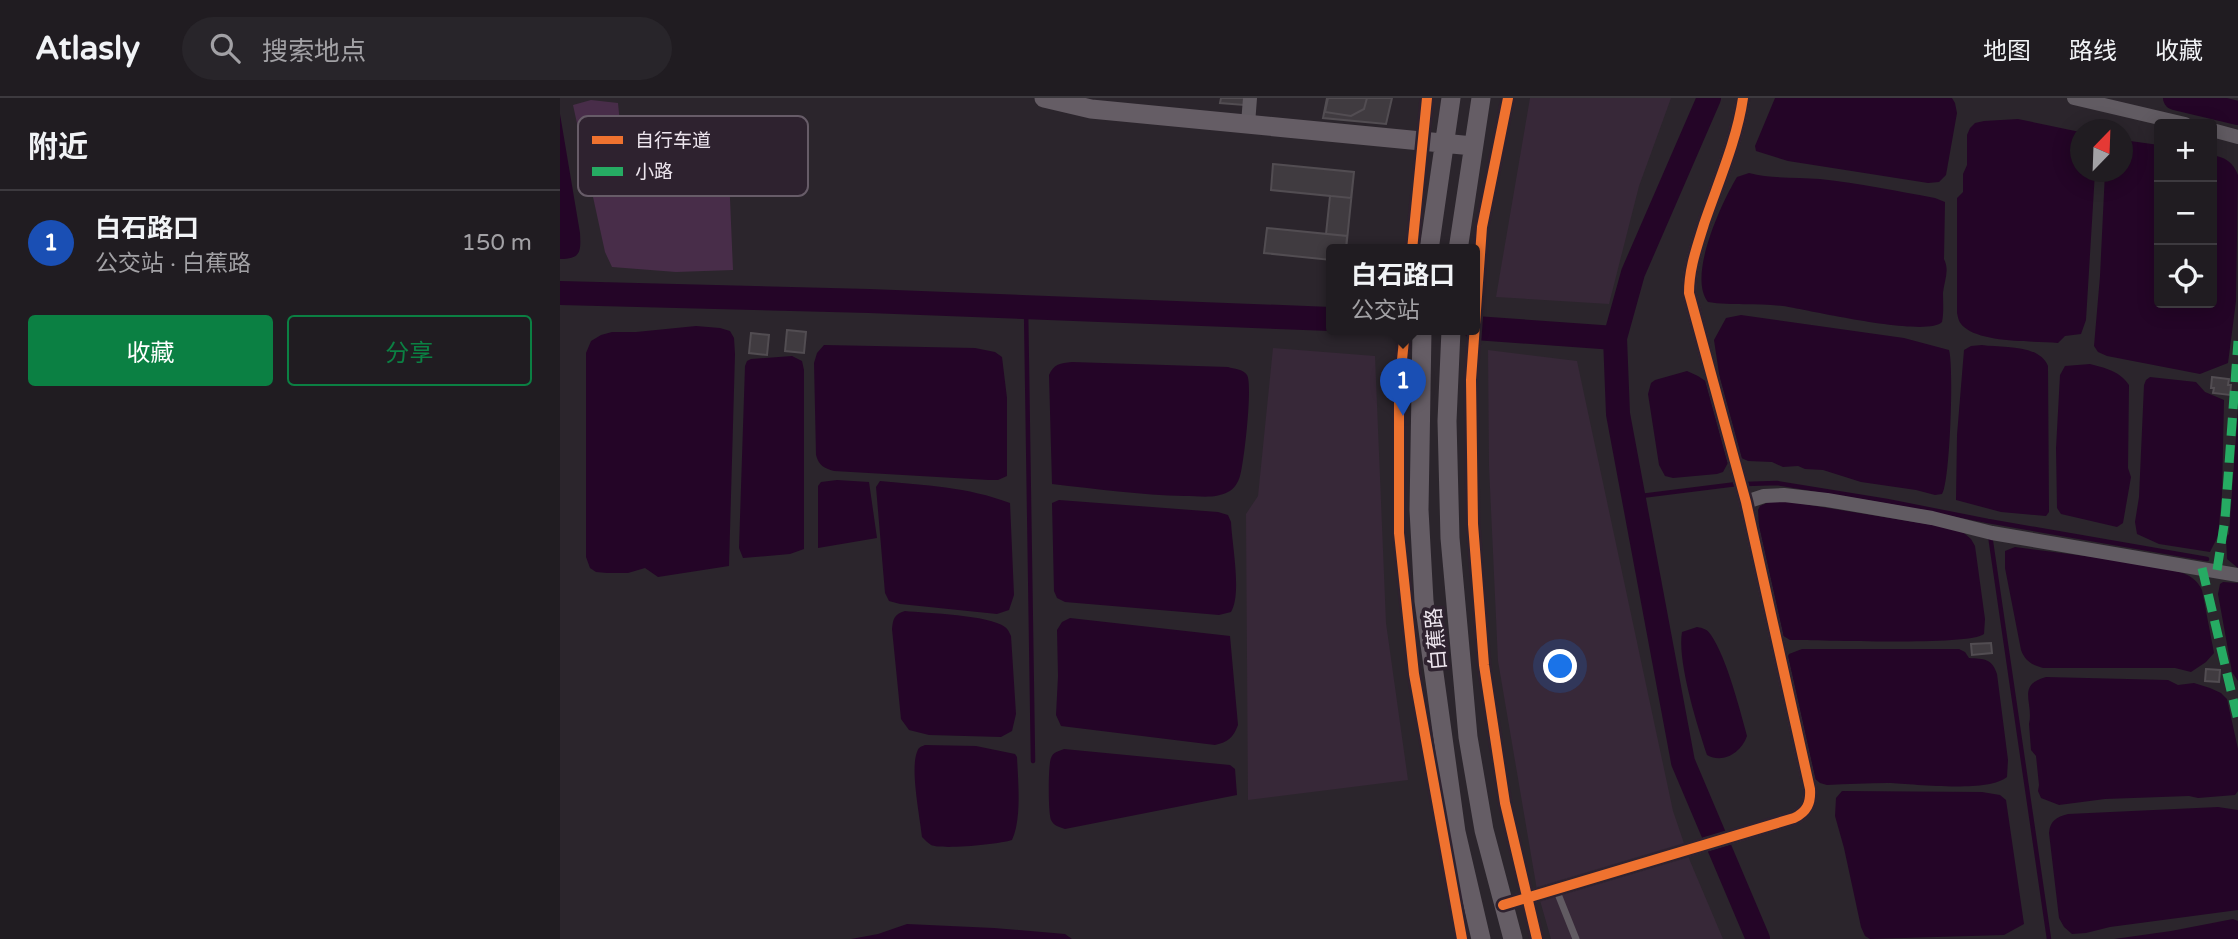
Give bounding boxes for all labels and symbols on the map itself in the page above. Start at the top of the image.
legend [578,116,808,196]
north arrow [2070,119,2133,182]
text: 自行车道 [635,130,711,152]
text: 小路 [635,161,673,183]
pin: 1 [1380,358,1426,416]
street label: 白蕉路 [1421,606,1452,671]
your location [1543,649,1577,683]

